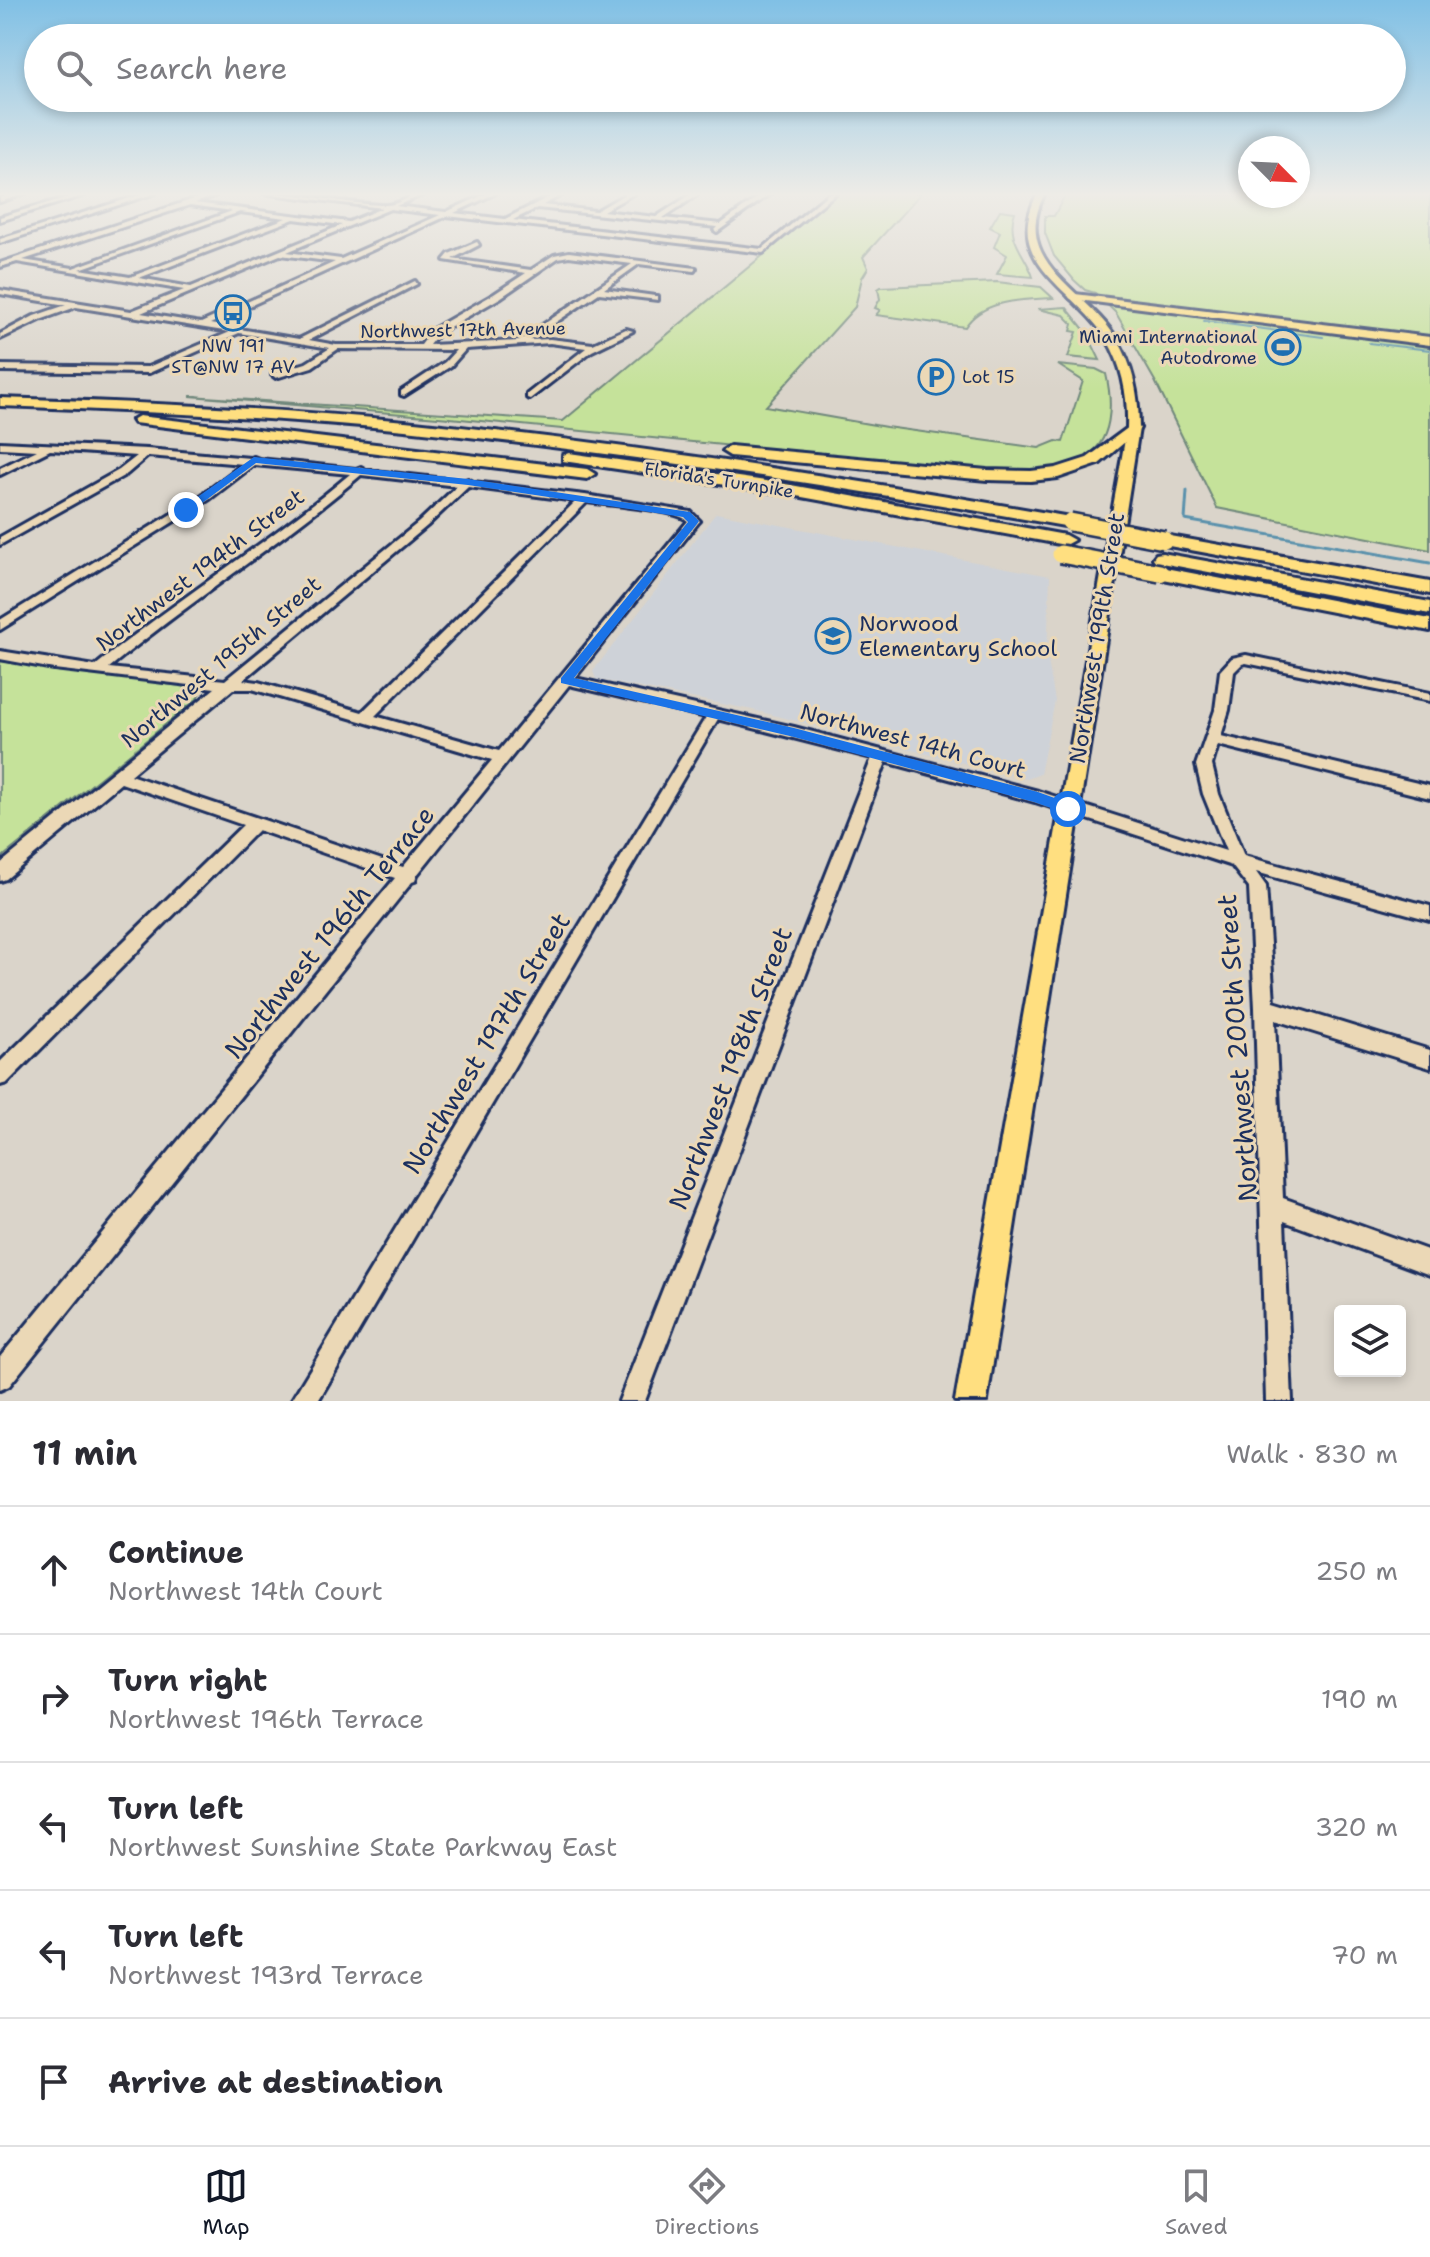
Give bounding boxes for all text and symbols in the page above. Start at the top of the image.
search box [24,24,1406,112]
icon: search [52,46,96,90]
text: Search here [116,48,287,89]
north arrow [1238,136,1310,208]
bus stop icon: NW 191 ST@NW 17 AV [214,294,252,332]
street label: Northwest 17th Avenue [360,316,566,344]
place label: Miami International Autodrome [1079,325,1258,370]
sports icon: Miami International Autodrome [1264,328,1302,366]
place label: NW 191 ST@NW 17 AV [171,334,295,379]
parking icon: Lot 15 [917,358,955,396]
place label: Lot 15 [962,365,1015,389]
street label: Florida's Turnpike [643,456,795,504]
street label: Northwest 194th Street [90,482,310,658]
route end [168,492,204,528]
street label: Northwest 199th Street [1063,511,1131,765]
street label: Northwest 195th Street [115,570,327,754]
place label: Norwood Elementary School [859,609,1057,663]
school or university icon: Norwood Elementary School [814,617,852,655]
street label: Northwest 14th Court [797,697,1029,785]
route start [1050,791,1086,827]
street label: Northwest 196th Terrace [216,798,442,1066]
street label: Northwest 200th Street [1209,893,1265,1203]
street label: Northwest 197th Street [394,906,578,1180]
street label: Northwest 198th Street [660,922,800,1214]
map controls [1334,1305,1406,1377]
button: layers [1334,1305,1406,1377]
text: 11 min [32,1430,137,1476]
text: Walk · 830 m [1226,1436,1398,1471]
text: Continue [108,1532,244,1573]
icon: ahead [32,1548,76,1592]
text: 250 m [1315,1553,1398,1588]
text: Northwest 14th Court [108,1573,383,1608]
text: Turn right [108,1660,267,1701]
icon: right [32,1676,76,1720]
text: 190 m [1321,1681,1398,1716]
text: Northwest 196th Terrace [108,1701,424,1736]
text: Turn left [108,1788,243,1829]
icon: left [32,1804,76,1848]
text: 320 m [1315,1809,1398,1844]
text: Northwest Sunshine State Parkway East [108,1829,617,1864]
text: Turn left [108,1916,243,1957]
icon: left [32,1932,76,1976]
text: 70 m [1331,1937,1398,1972]
text: Northwest 193rd Terrace [108,1957,424,1992]
icon: arrive [32,2060,76,2104]
text: Arrive at destination [108,2062,443,2103]
tab: Map [203,2164,250,2241]
tab: Directions [655,2164,760,2241]
tab: Saved [1165,2164,1227,2241]

